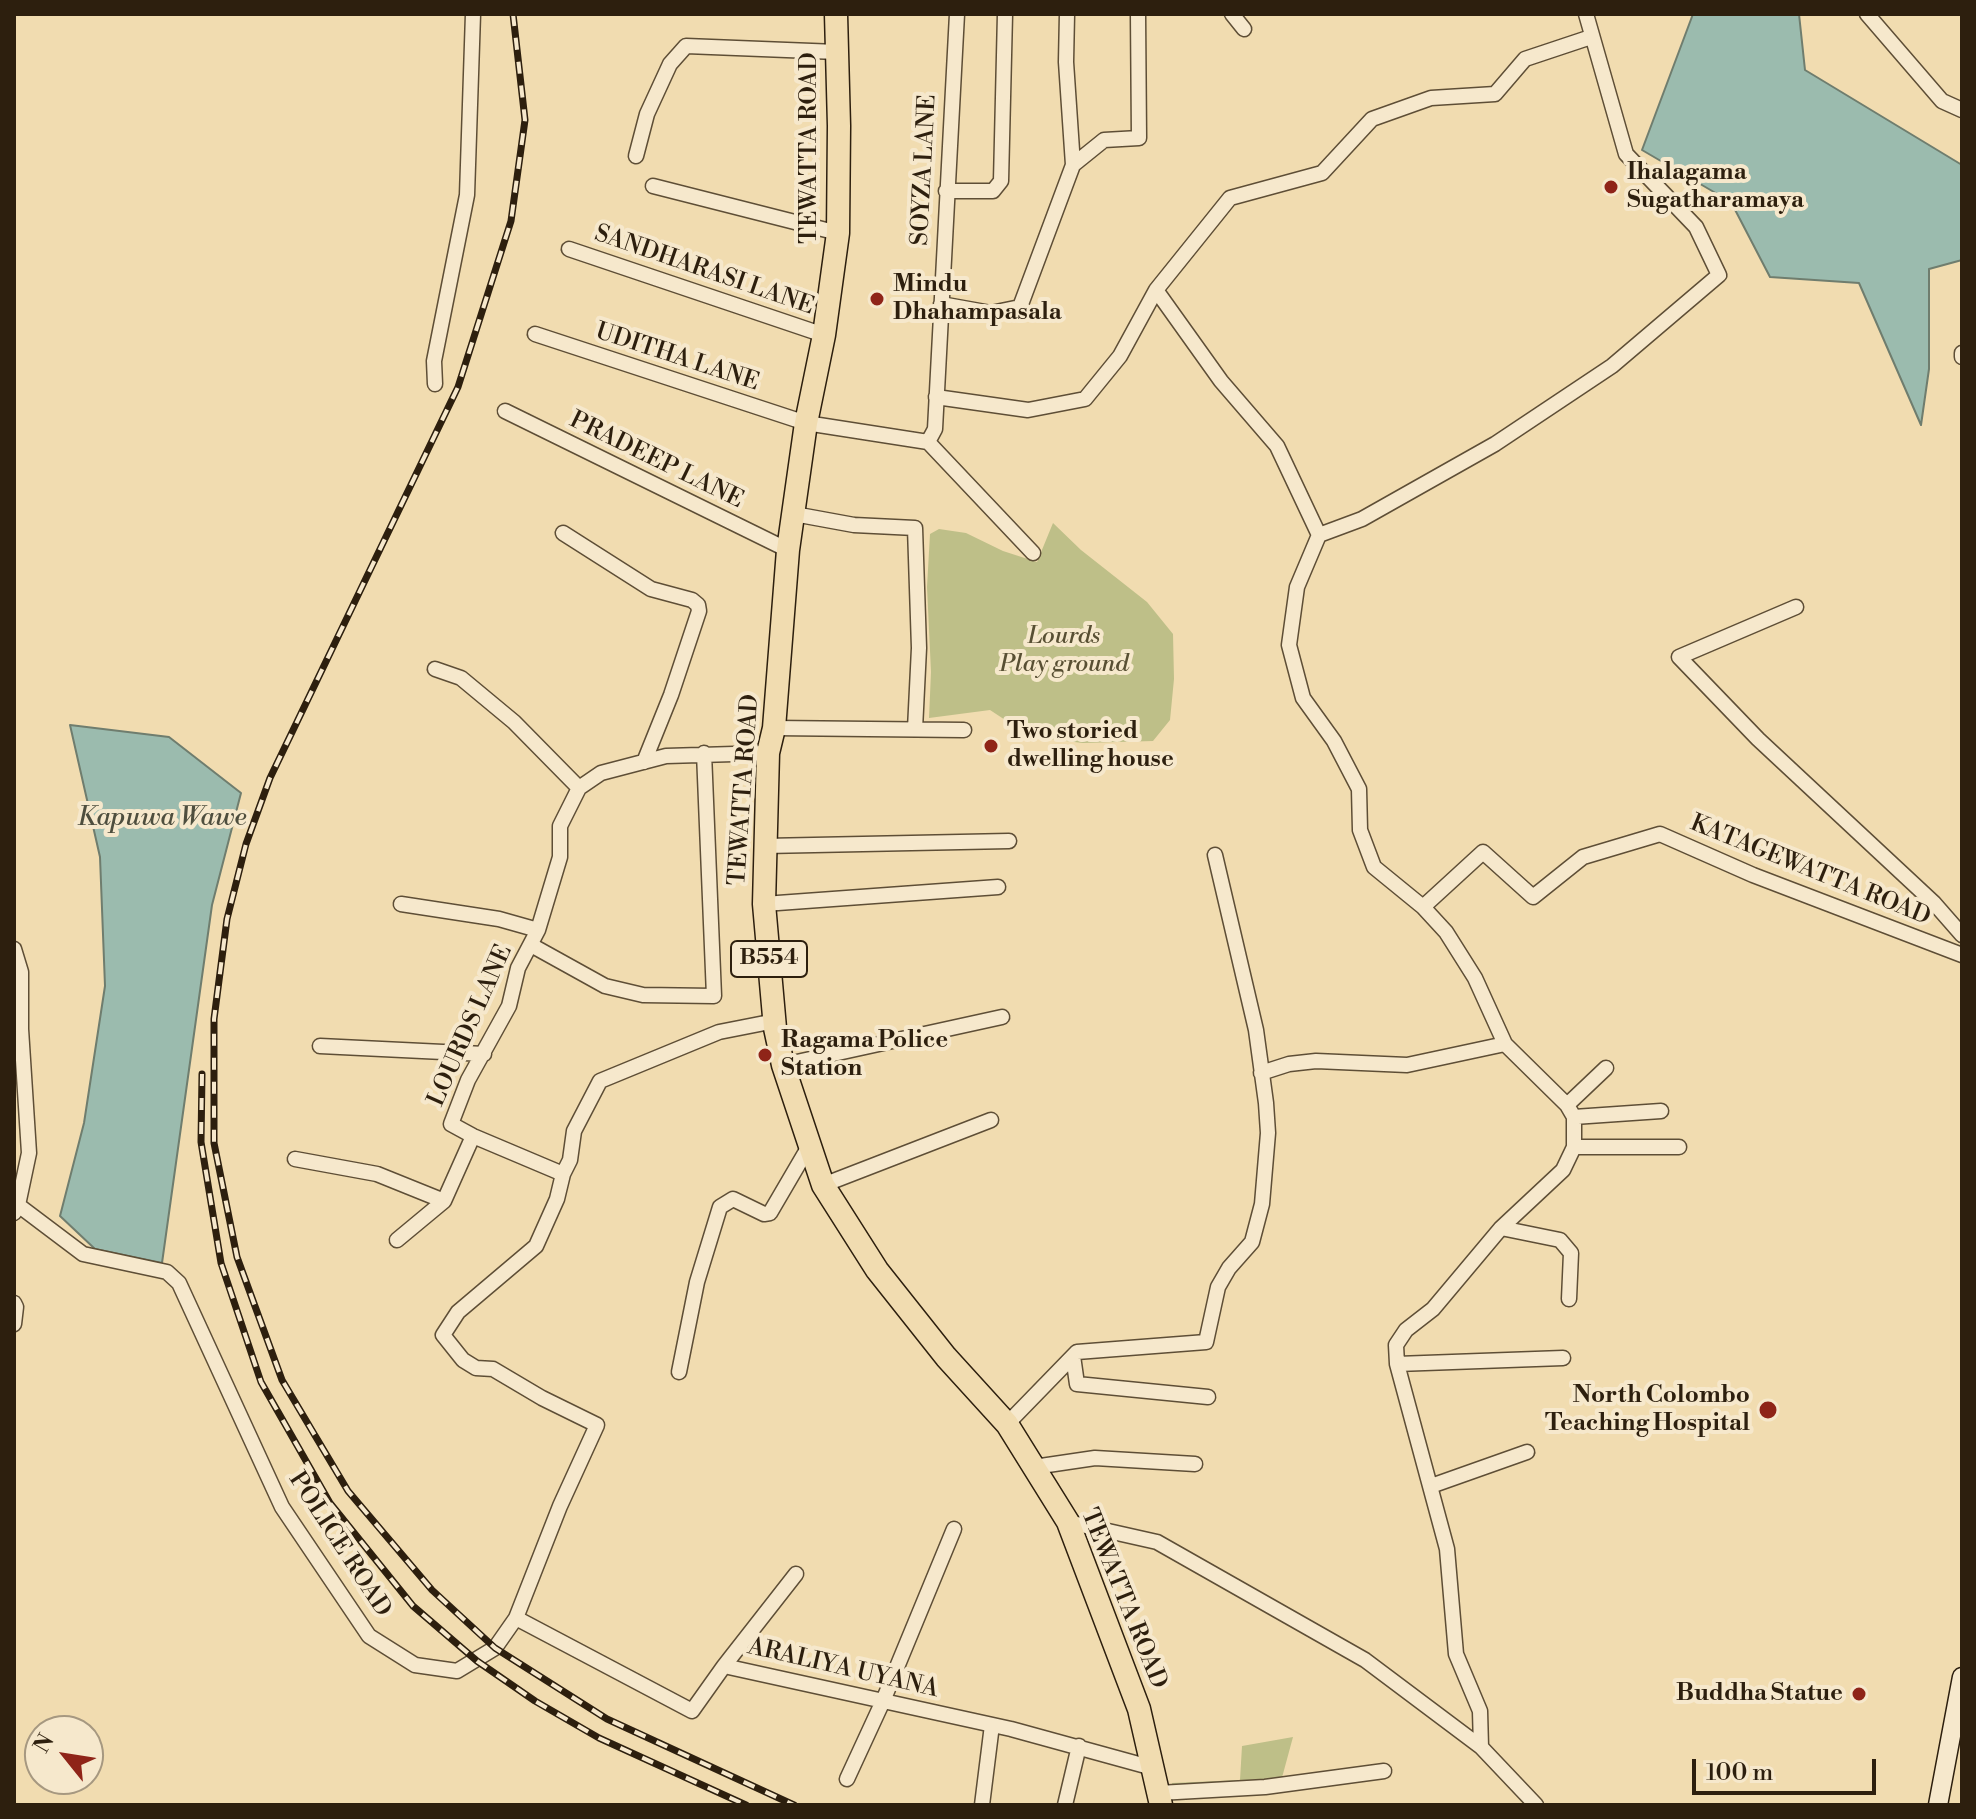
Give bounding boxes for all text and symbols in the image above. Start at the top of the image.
street label: TEWATTA ROAD [796,52,824,244]
street label: SOYZA LANE [907,94,943,246]
place label: Ihalagama Sugatharamaya [1627,159,1804,215]
marker: Ihalagama Sugatharamaya [1602,178,1620,196]
street label: SANDHARASI LANE [590,220,818,322]
place label: Mindu Dhahampasala [893,271,1062,327]
marker: Mindu Dhahampasala [868,290,886,308]
street label: UDITHA LANE [591,318,763,398]
street label: PRADEEP LANE [564,406,748,516]
park label: Lourds Play ground [999,623,1129,679]
street label: TEWATTA ROAD [724,693,766,887]
place label: Two storied dwelling house [1007,718,1174,774]
marker: Two storied dwelling house [982,737,1000,755]
water label: Kapuwa Wawe [77,803,247,835]
street label: KATAGEWATTA ROAD [1686,810,1934,932]
street label: LOURDS LANE [423,941,519,1111]
road number: B554 [731,941,807,977]
place label: Ragama Police Station [781,1027,948,1083]
marker: Ragama Police Station [756,1046,774,1064]
place label: North Colombo Teaching Hospital [1545,1382,1750,1438]
marker: North Colombo Teaching Hospital [1757,1399,1779,1421]
street label: POLICE ROAD [281,1467,397,1623]
street label: TEWATTA ROAD [1074,1505,1172,1693]
street label: ARALIYA UYANA [745,1633,941,1705]
place label: Buddha Statue [1676,1680,1843,1708]
marker: Buddha Statue [1850,1685,1868,1703]
north arrow [24,1715,104,1795]
text: N [28,1729,61,1758]
scale bar [1696,1743,1880,1793]
text: 100 m [1706,1758,1773,1788]

